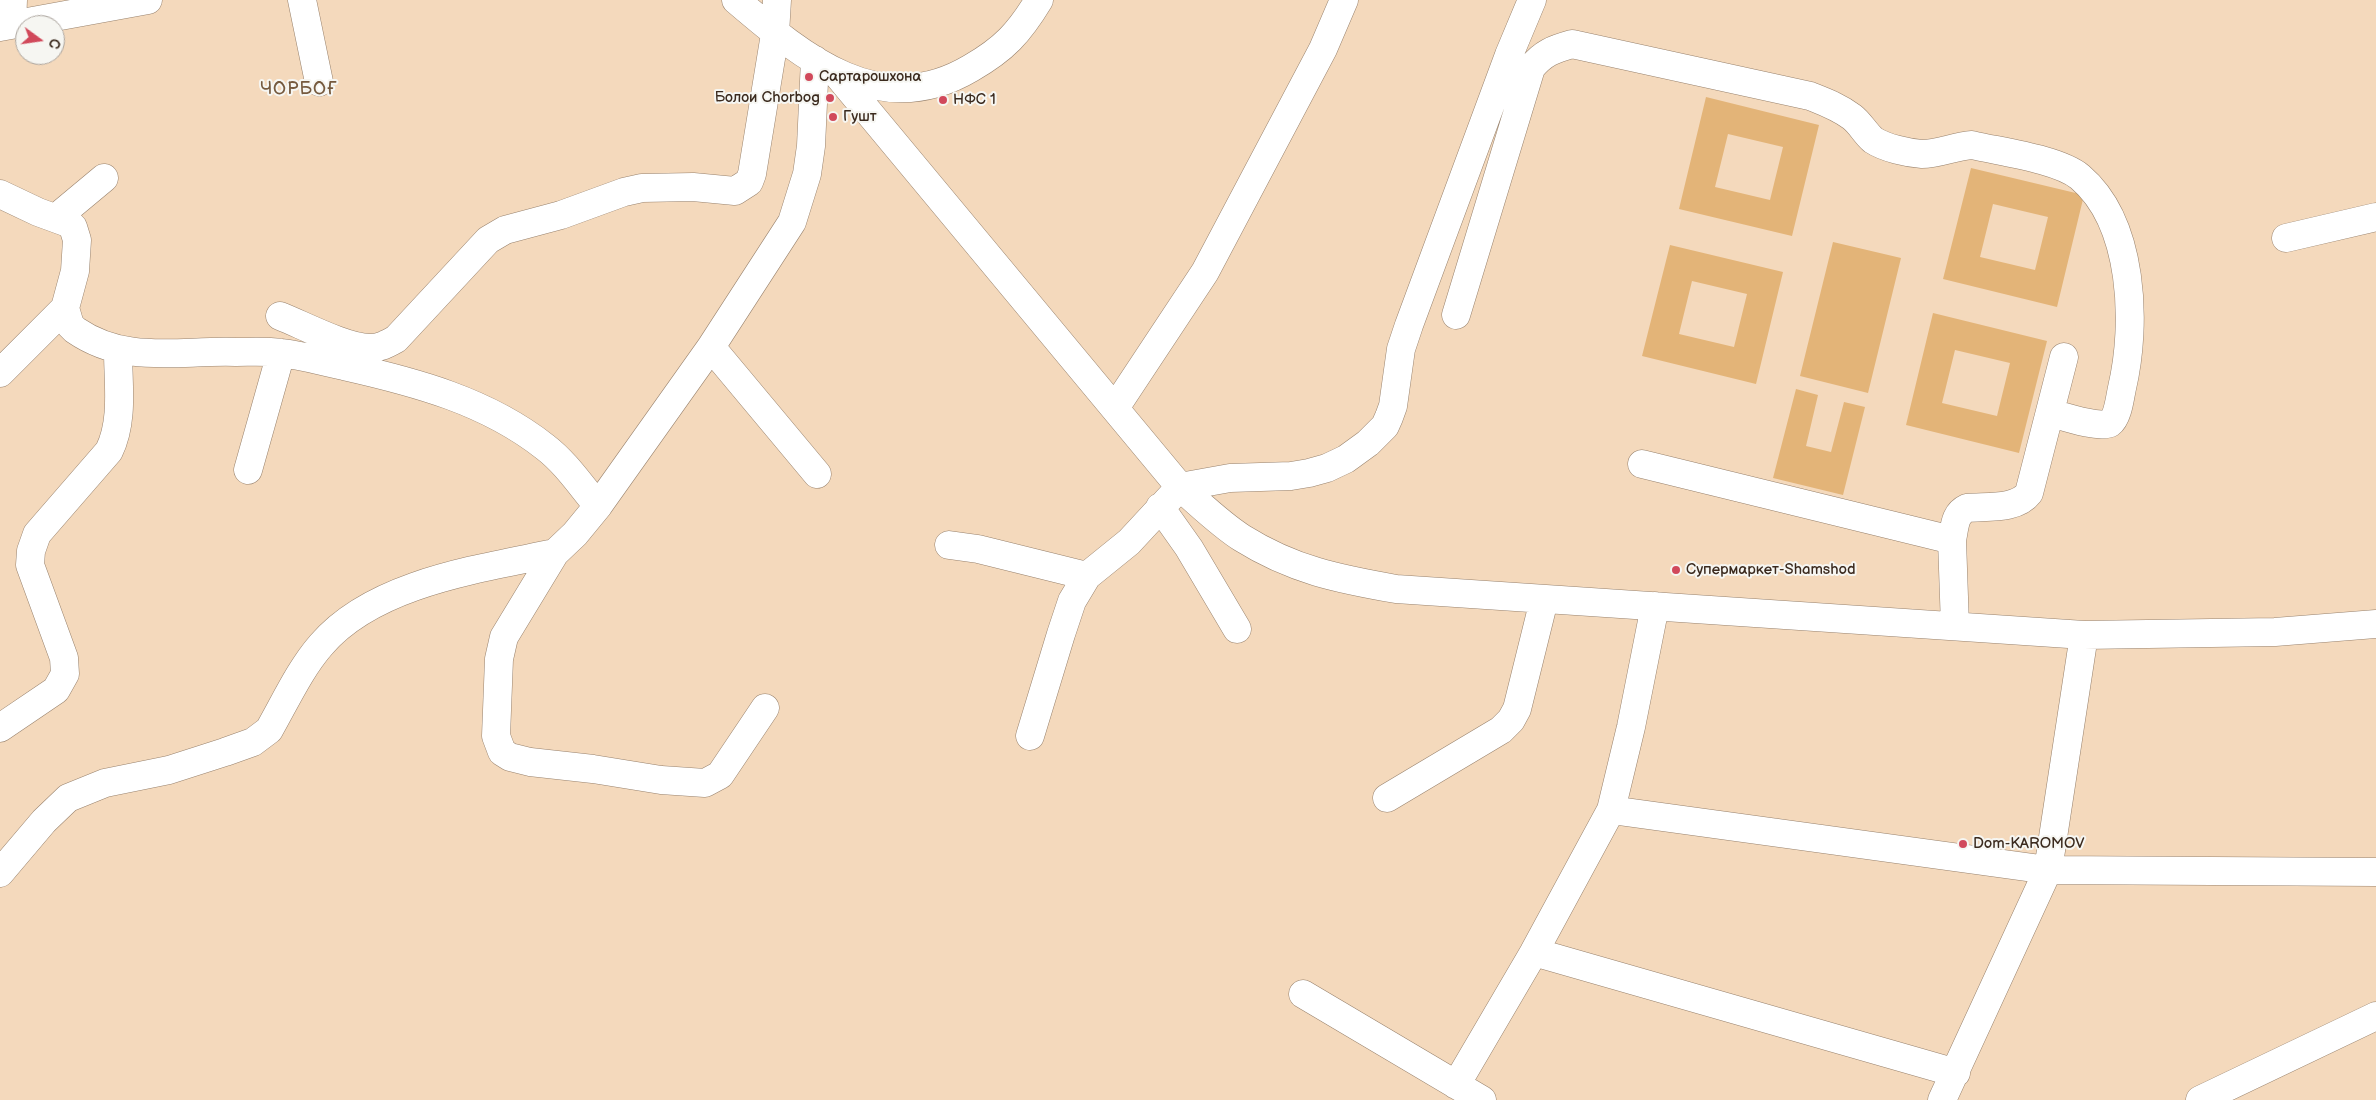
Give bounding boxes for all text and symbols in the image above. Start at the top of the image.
north arrow [15,15,65,65]
text: С [45,37,63,50]
place label: Сартарошхона [819,68,921,86]
marker: Сартарошхона [803,71,815,83]
district label: ЧОРБОҒ [259,78,339,100]
place label: Болои Chorbog [715,89,820,107]
place label: НФС 1 [953,91,996,109]
marker: Болои Chorbog [824,92,836,104]
marker: НФС 1 [937,94,949,106]
place label: Гушт [843,108,877,126]
marker: Гушт [827,111,839,123]
place label: Супермаркет-Shamshod [1686,561,1856,579]
marker: Супермаркет-Shamshod [1670,564,1682,576]
place label: Dom-KAROMOV [1973,835,2084,853]
marker: Dom-KAROMOV [1957,838,1969,850]

